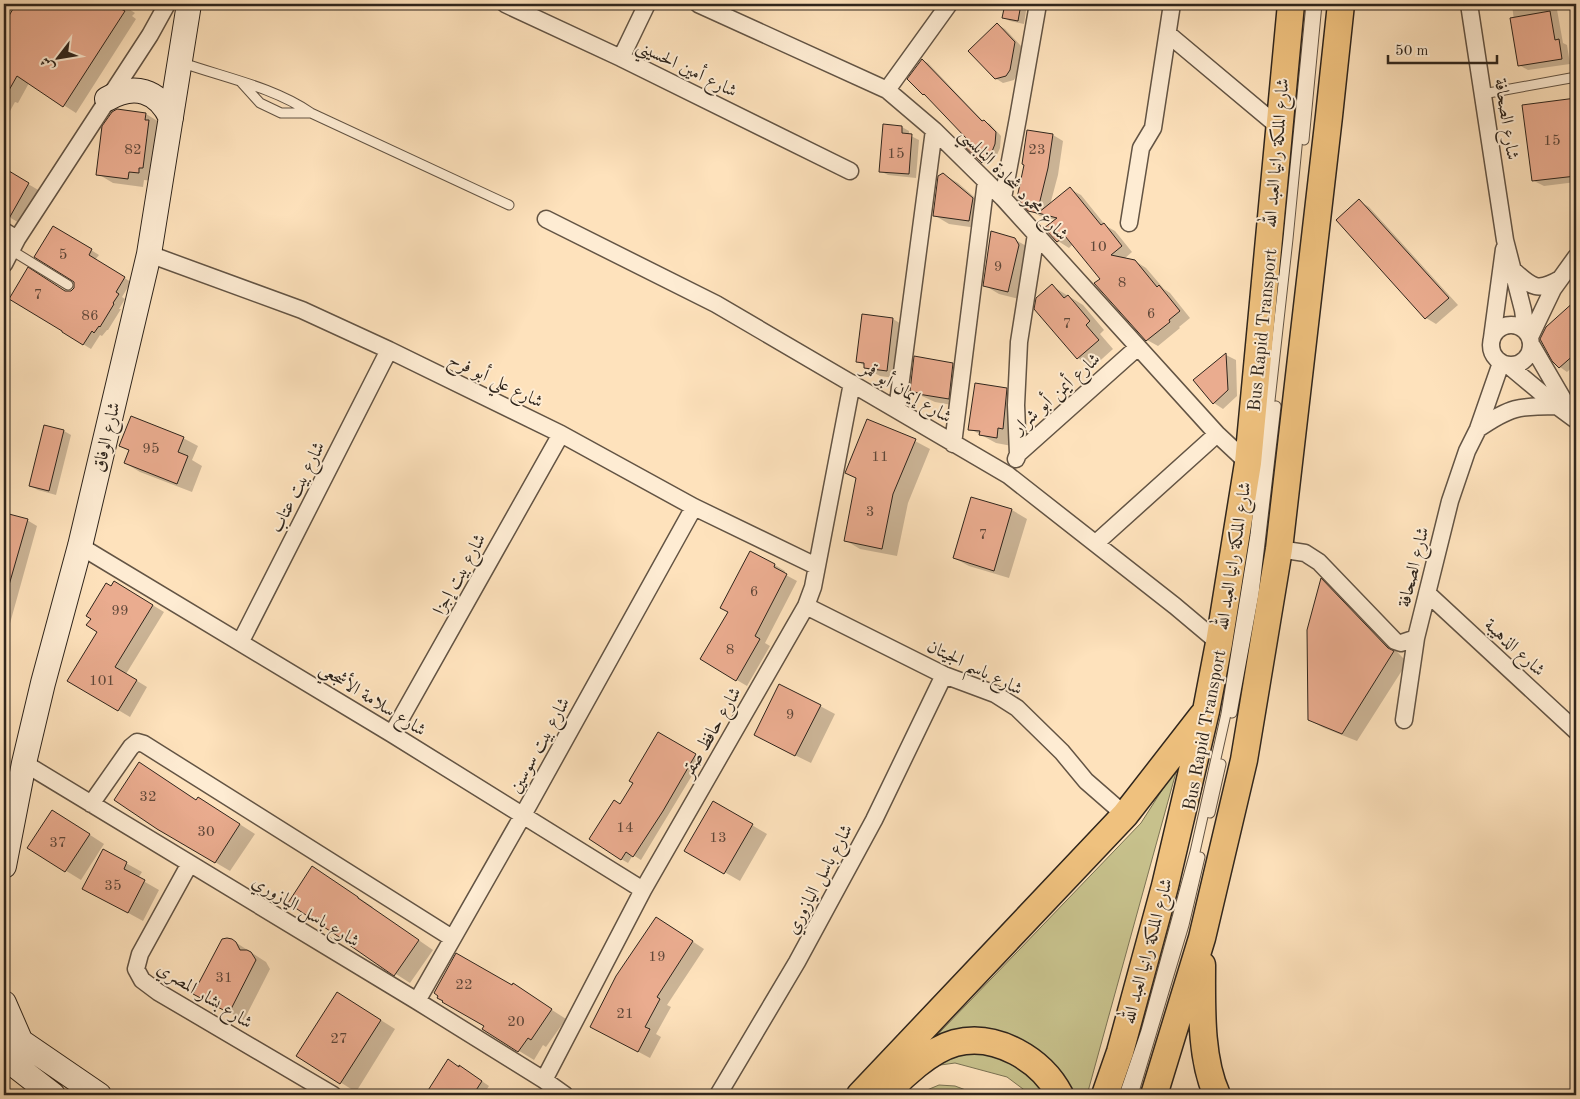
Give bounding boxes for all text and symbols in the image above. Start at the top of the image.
north arrow [32,32,82,82]
street label: شارع أمين الحسيني [630,32,742,107]
scale bar [1388,32,1496,64]
text: 50 m [1395,44,1429,59]
text: ش [38,55,57,74]
street label: شارع الملكة رانيا العبد الله [1256,77,1297,229]
street label: شارع الصحافة [1486,77,1521,162]
street label: شارع محمود شحادة النابلسي [950,125,1071,249]
house number: 15 [1543,134,1561,149]
house number: 82 [124,143,142,158]
house number: 23 [1028,143,1046,158]
house number: 15 [887,147,905,162]
house number: 10 [1089,240,1107,255]
house number: 5 [59,248,67,263]
street label: Bus Rapid Transport [1245,248,1281,413]
house number: 9 [994,260,1002,275]
house number: 8 [1118,276,1126,291]
house number: 7 [34,288,42,303]
house number: 6 [1147,307,1155,322]
house number: 86 [81,309,99,324]
house number: 7 [1063,317,1071,332]
street label: شارع علي أبو فرح [442,346,548,418]
street label: شارع أيمن أبو شرار [1005,346,1107,442]
street label: شارع إيمان أبو قمر [854,354,957,431]
street label: شارع الوفاق [90,400,129,475]
street label: شارع بيت عتاب [267,439,333,538]
house number: 95 [142,442,160,457]
house number: 11 [871,450,889,465]
street label: شارع الملكة رانيا العبد الله [1207,480,1260,632]
house number: 3 [866,505,874,520]
street label: شارع الصحافة [1395,525,1437,611]
house number: 7 [979,528,987,543]
street label: شارع بيت إجزا [430,531,494,620]
house number: 6 [750,585,758,600]
house number: 99 [111,604,129,619]
street label: شارع الذهيبة [1477,615,1548,684]
street label: شارع باسم الجيتان [921,637,1025,706]
house number: 8 [726,643,734,658]
street label: Bus Rapid Transport [1181,648,1229,812]
street label: شارع سلامة الأشجعي [312,656,432,746]
house number: 101 [89,674,115,689]
street label: شارع حافظ صقر [678,684,749,785]
street label: شارع بيت سوسين [506,695,578,799]
house number: 9 [786,708,794,723]
house number: 32 [139,790,157,805]
house number: 14 [616,821,634,836]
street label: شارع باسل اليازوري [783,822,861,940]
house number: 30 [197,825,215,840]
house number: 13 [709,831,727,846]
house number: 37 [49,836,67,851]
street label: شارع باسل اليازوري [246,873,362,955]
street label: شارع الملكة رانيا العبد الله [1114,875,1181,1027]
house number: 35 [104,879,122,894]
house number: 19 [648,950,666,965]
street label: شارع بشار المصري [151,959,255,1037]
house number: 31 [215,971,233,986]
house number: 22 [455,978,473,993]
house number: 21 [616,1007,634,1022]
house number: 20 [507,1015,525,1030]
house number: 27 [330,1032,348,1047]

